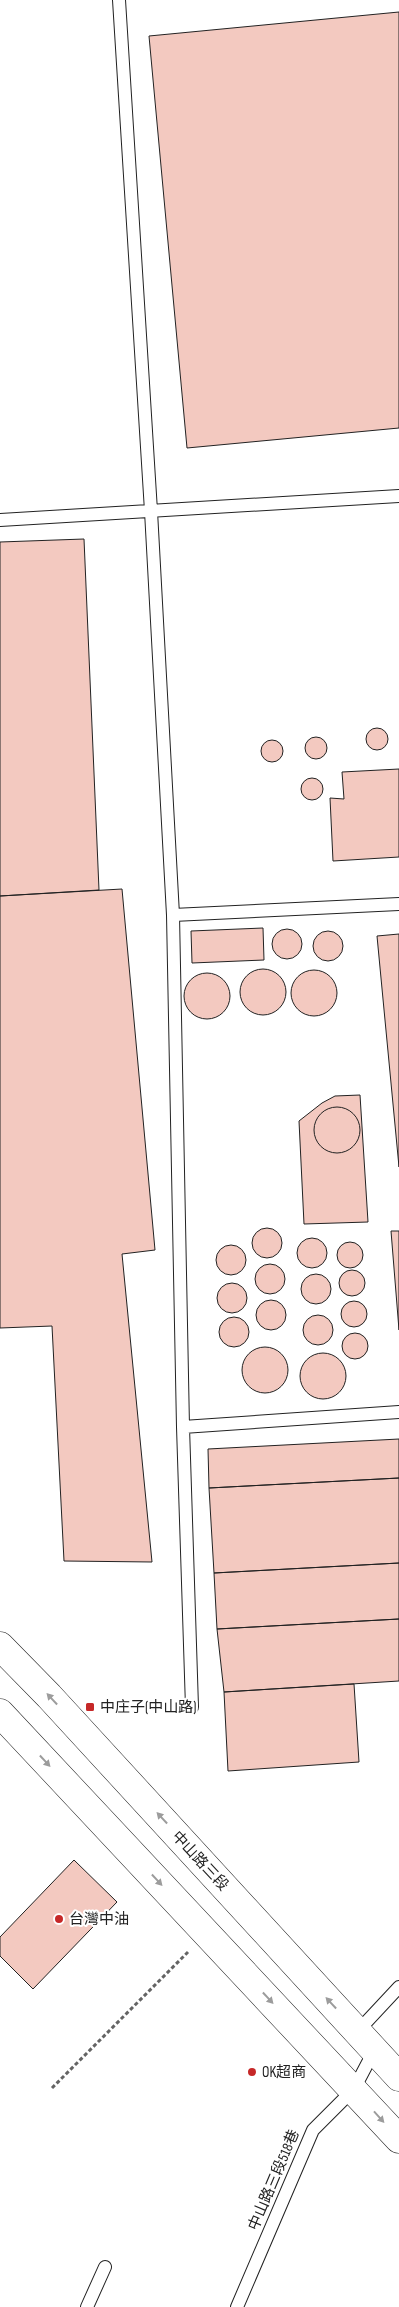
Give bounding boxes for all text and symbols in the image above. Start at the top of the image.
one-way arrow [46,1693,58,1705]
place label: 中庄子(中山路) [100,1698,197,1717]
marker: 中庄子(中山路) [84,1701,96,1713]
one-way arrow [39,1755,51,1767]
one-way arrow [156,1813,168,1825]
street label: 中山路三段 [167,1827,233,1895]
one-way arrow [151,1873,163,1885]
place label: 台灣中油 [69,1910,129,1929]
marker: 台灣中油 [53,1913,65,1925]
one-way arrow [262,1991,274,2003]
one-way arrow [325,1996,336,2009]
place label: OK超商 [262,2063,306,2082]
marker: OK超商 [246,2066,258,2078]
one-way arrow [373,2110,385,2122]
street label: 中山路三段518巷 [244,2127,304,2233]

